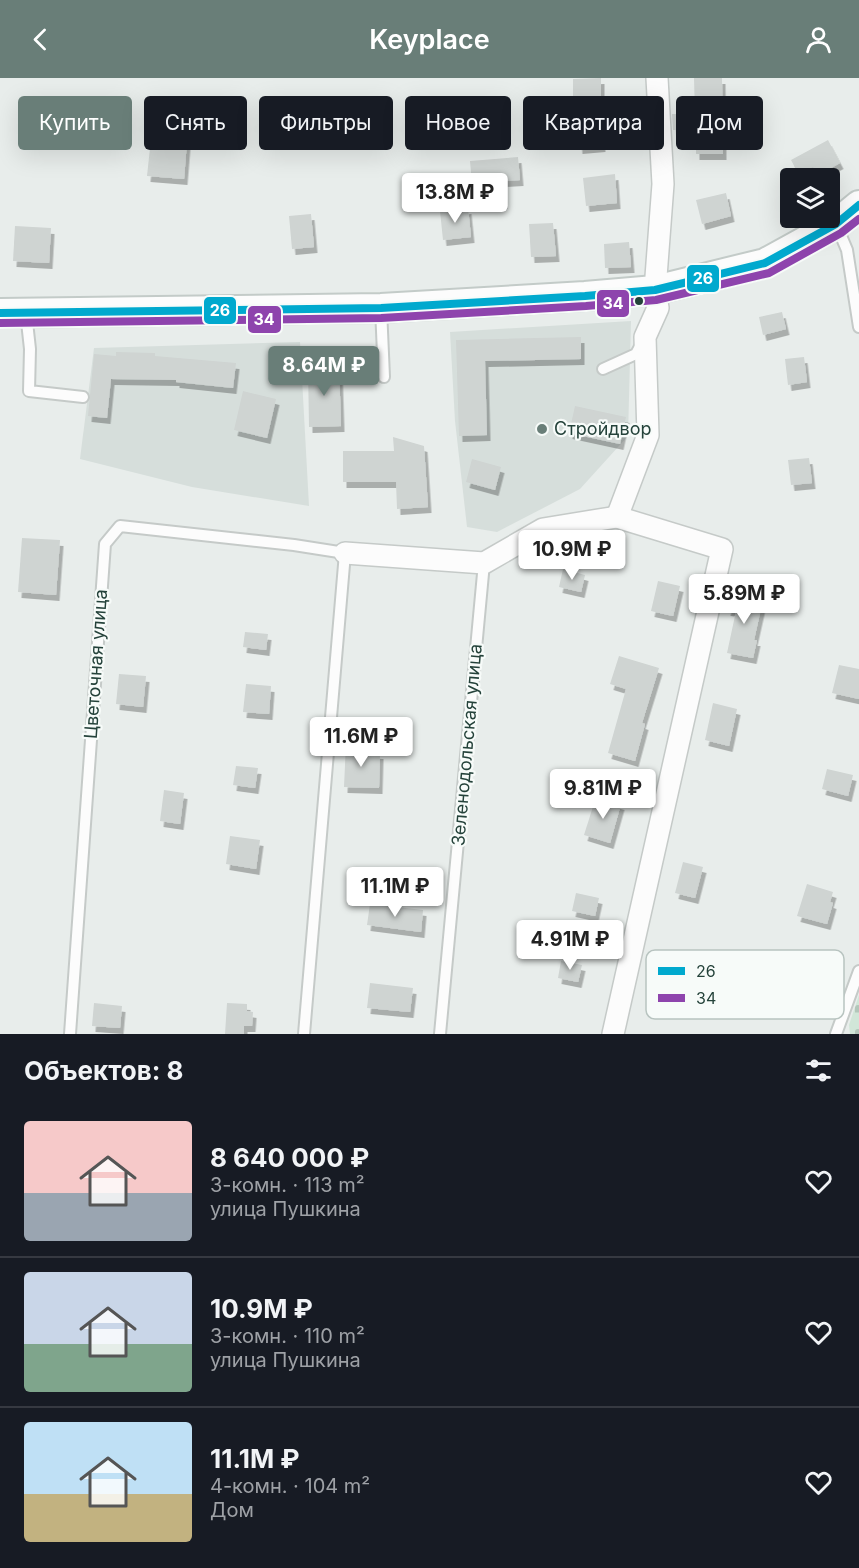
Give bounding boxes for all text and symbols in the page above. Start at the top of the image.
icon: back [24,23,57,56]
text: Keyplace [369,23,490,56]
icon: person [802,23,835,56]
chip: Купить [18,96,132,150]
chip: Снять [144,96,247,150]
chip: Фильтры [259,96,393,150]
chip: Новое [405,96,511,150]
chip: Квартира [523,96,664,150]
chip: Дом [676,96,763,150]
map controls [780,168,840,228]
button: layers [780,168,840,228]
pin: 13.8M ₽ [400,173,510,224]
text: 13.8M ₽ [416,180,494,204]
line badge: 26 [686,264,720,293]
text: 26 [693,268,713,288]
line badge: 34 [596,289,630,318]
text: 34 [602,293,624,313]
unlabelled marker [633,295,645,307]
line badge: 26 [203,296,237,325]
text: 26 [210,300,230,320]
line badge: 34 [247,305,282,334]
text: 34 [253,309,275,329]
pin: 8.64M ₽ [269,346,379,397]
text: 8.64M ₽ [282,353,366,377]
place label: Стройдвор [554,418,652,439]
marker: Стройдвор [535,422,549,436]
pin: 10.9M ₽ [517,530,627,581]
text: 10.9M ₽ [532,537,612,561]
pin: 5.89M ₽ [689,574,799,625]
text: 5.89M ₽ [703,581,785,605]
street label: Цветочная улица [80,588,111,740]
street label: Зеленодольская улица [447,643,486,847]
pin: 11.6M ₽ [306,717,416,768]
text: 11.6M ₽ [324,724,398,748]
pin: 9.81M ₽ [548,769,658,820]
text: 9.81M ₽ [564,776,642,800]
pin: 11.1M ₽ [340,867,450,918]
text: 11.1M ₽ [361,874,429,898]
pin: 4.91M ₽ [515,920,625,971]
text: 4.91M ₽ [530,927,610,951]
legend [646,950,844,1019]
text: 26 [696,961,716,981]
text: 34 [696,988,716,1008]
icon: filters [802,1054,835,1087]
text: Объектов: 8 [24,1055,184,1086]
text: 8 640 000 ₽ [210,1142,369,1173]
icon: home [72,1145,144,1217]
icon: heart [802,1165,835,1198]
text: 3-комн. · 113 m² [210,1173,365,1197]
text: улица Пушкина [210,1197,361,1221]
text: 10.9M ₽ [210,1293,313,1324]
icon: home [72,1296,144,1368]
icon: heart [802,1316,835,1349]
text: 3-комн. · 110 m² [210,1324,365,1348]
text: улица Пушкина [210,1348,361,1372]
text: 11.1M ₽ [210,1443,300,1474]
icon: home [72,1446,144,1518]
icon: heart [802,1466,835,1499]
text: 4-комн. · 104 m² [210,1474,370,1498]
text: Дом [210,1498,254,1522]

